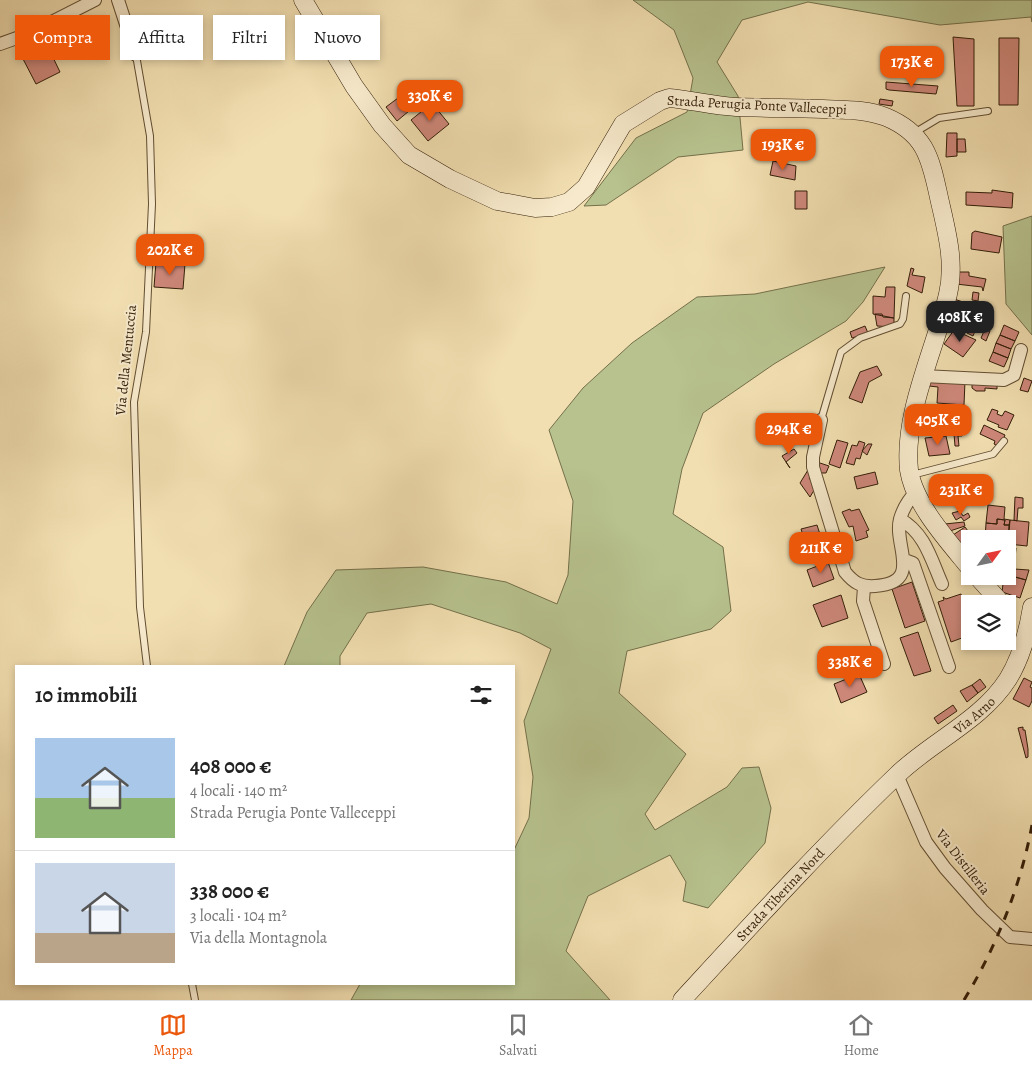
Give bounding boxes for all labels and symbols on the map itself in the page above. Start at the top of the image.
pin: 173K € [871,46,953,88]
pin: 330K € [389,80,471,122]
street label: Strada Perugia Ponte Valleceppi [666,91,848,119]
pin: 193K € [742,128,824,171]
pin: 202K € [129,234,211,276]
pin: 408K € [919,300,1001,343]
street label: Via della Mentuccia [111,303,141,417]
pin: 405K € [897,404,979,446]
pin: 294K € [748,412,830,455]
pin: 231K € [920,474,1002,516]
north arrow [961,530,1016,585]
pin: 211K € [780,532,862,574]
pin: 338K € [809,646,891,688]
street label: Via Arno [948,692,999,739]
street label: Via Distilleria [931,825,995,899]
street label: Strada Tiberina Nord [731,844,829,945]

